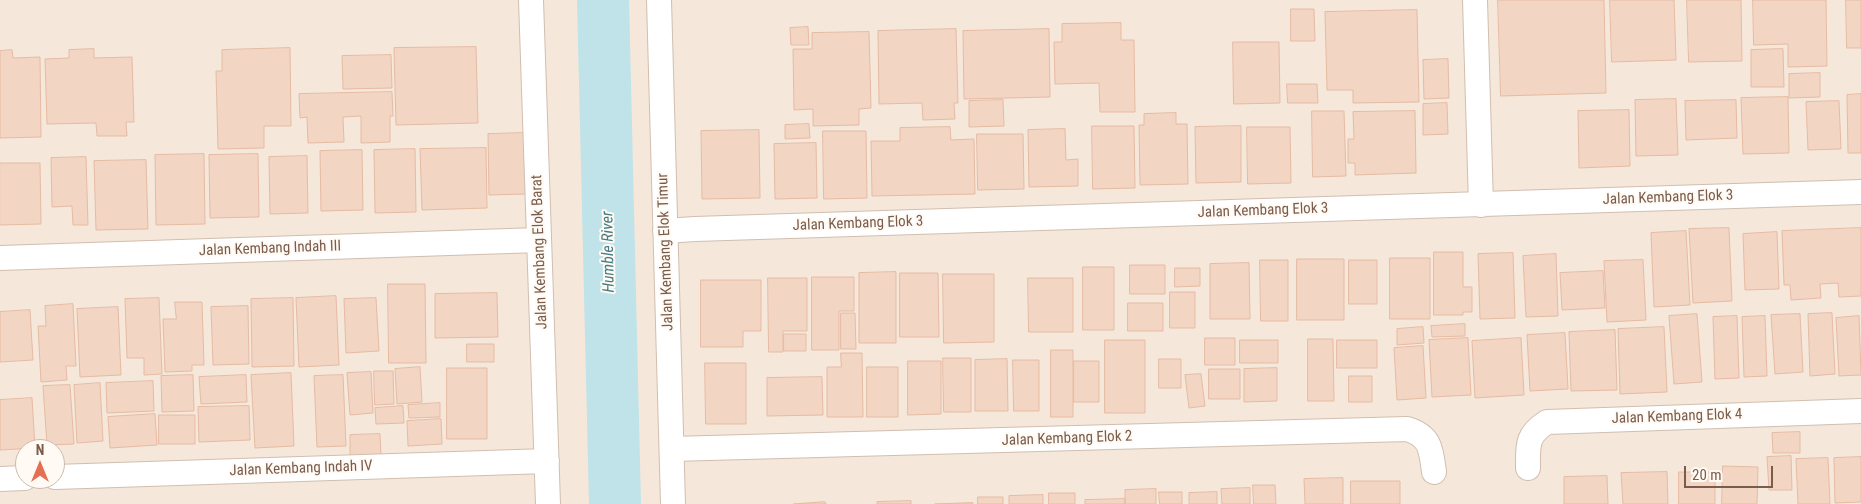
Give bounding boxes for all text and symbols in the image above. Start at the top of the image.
street label: Jalan Kembang Elok Timur [654,173,678,331]
street label: Jalan Kembang Elok Barat [528,174,552,330]
street label: Jalan Kembang Elok 3 [1602,187,1734,209]
street label: Jalan Kembang Elok 3 [1197,200,1329,222]
water label: Humble River [599,211,619,293]
street label: Jalan Kembang Elok 3 [792,213,924,235]
street label: Jalan Kembang Indah III [199,238,341,260]
street label: Jalan Kembang Elok 4 [1611,406,1743,428]
street label: Jalan Kembang Elok 2 [1001,428,1133,450]
north arrow [15,439,65,489]
text: N [36,442,44,458]
scale bar [1686,456,1775,488]
street label: Jalan Kembang Indah IV [229,458,373,480]
text: 20 m [1692,466,1722,484]

